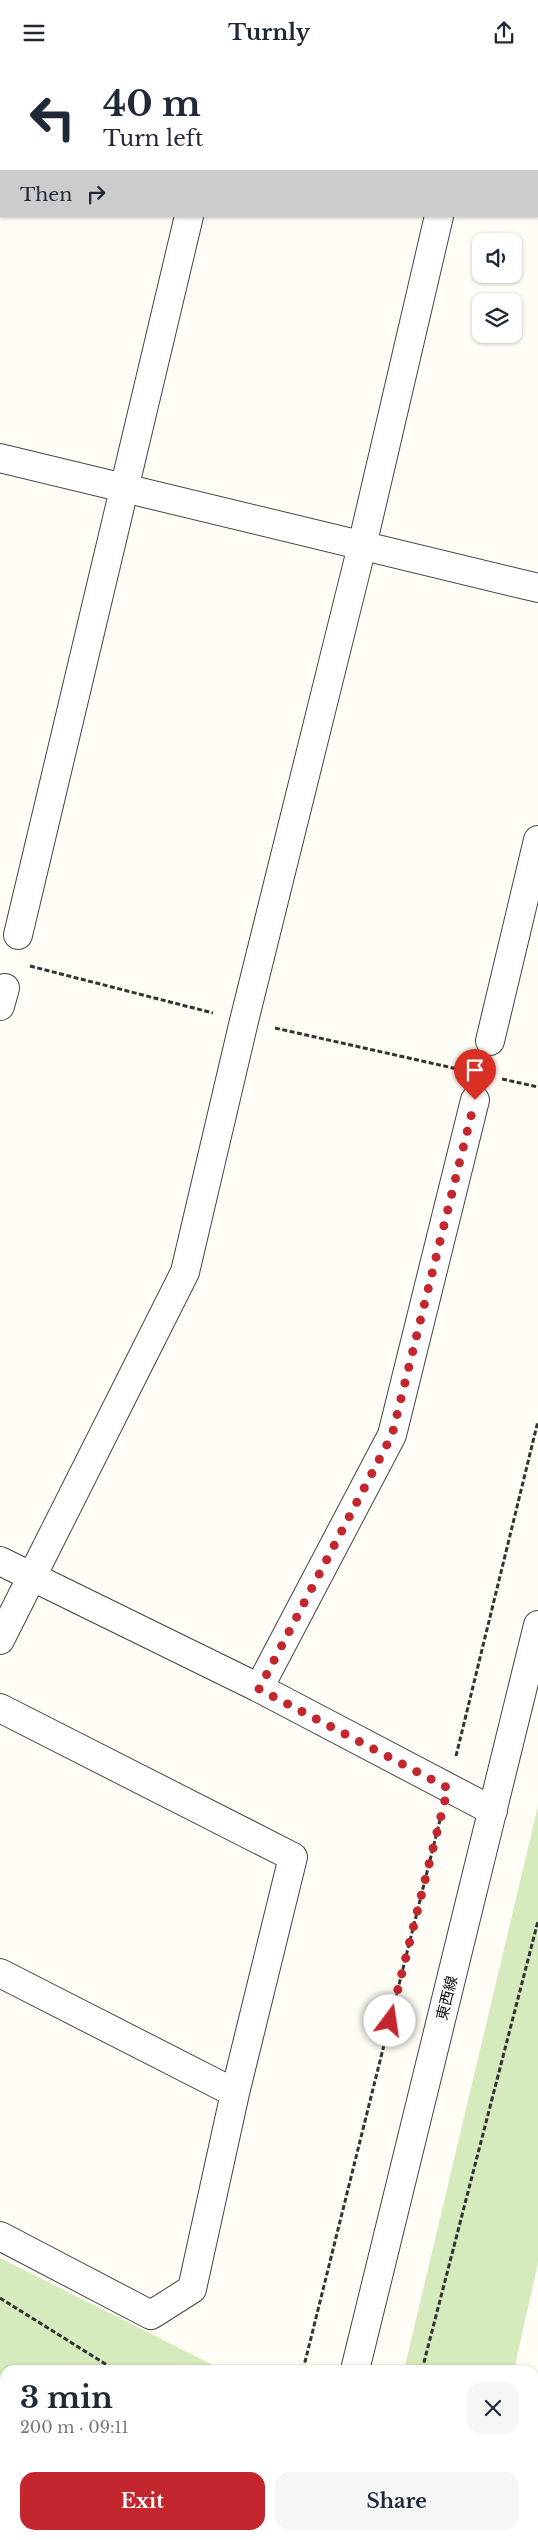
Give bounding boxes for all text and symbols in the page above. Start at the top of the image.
icon: menu [20,19,48,47]
text: Turnly [228,19,310,46]
icon: share [490,19,518,47]
text: 40 m [103,82,201,125]
icon: left [20,85,85,150]
text: Turn left [103,125,203,152]
icon: right [82,180,110,208]
text: Then [20,183,72,206]
map controls [472,233,522,343]
button: sound [472,233,522,283]
button: layers [472,293,522,343]
pin [454,1049,496,1100]
icon: arrive [461,1056,489,1084]
street label: 東西線 [432,1974,461,2022]
position arrow [363,1994,415,2046]
text: 3 min [20,2379,113,2416]
button: close [467,2382,519,2434]
text: 200 m · 09:11 [20,2417,129,2437]
button: Exit [20,2472,265,2530]
button: Share [275,2472,519,2530]

